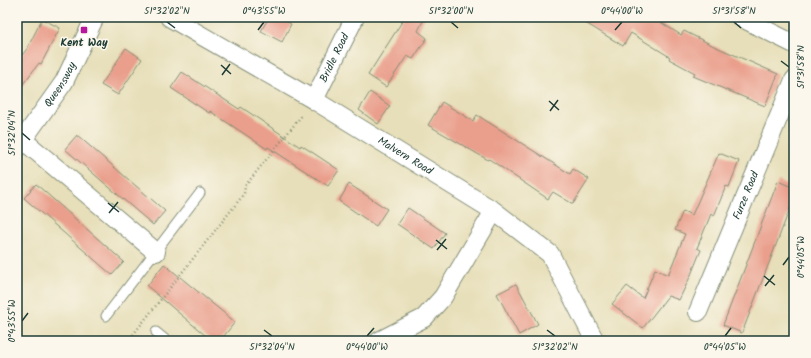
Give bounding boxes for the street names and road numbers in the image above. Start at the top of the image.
street label: Bridle Road [315,30,355,86]
street label: Queensway [40,58,82,111]
street label: Malvern Road [374,132,437,180]
street label: Furze Road [728,168,764,223]

